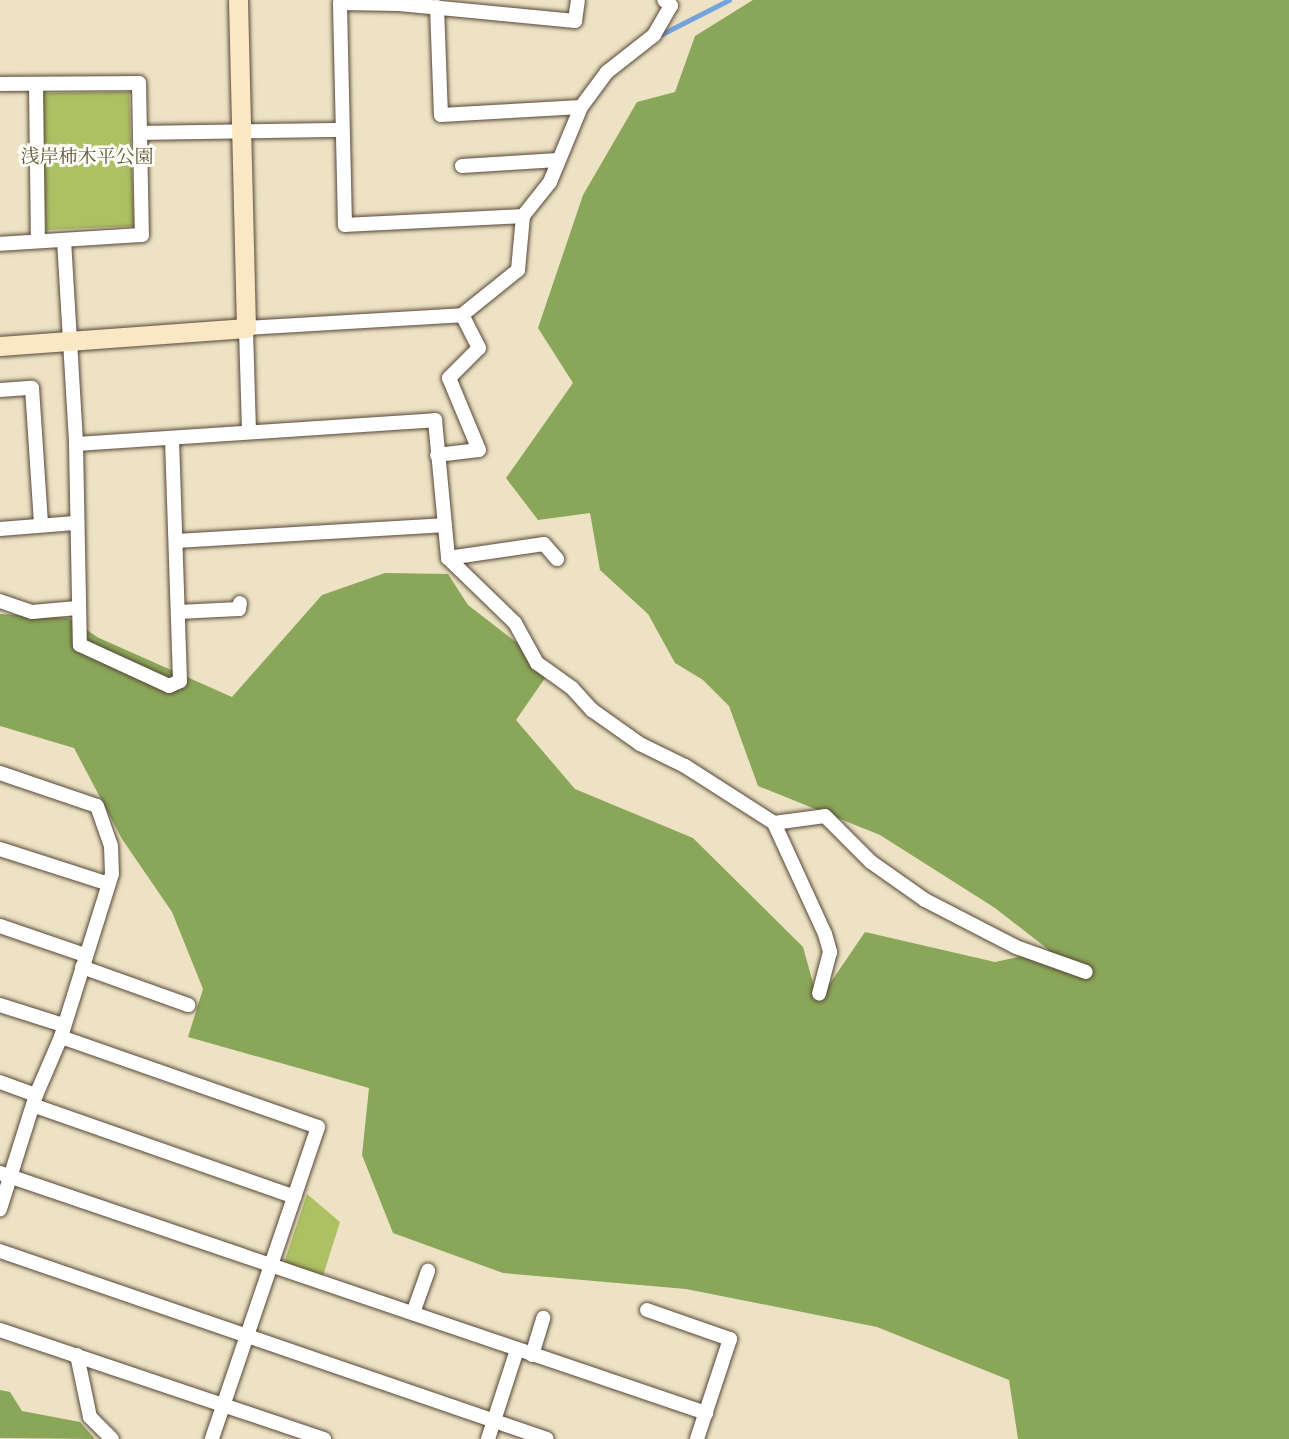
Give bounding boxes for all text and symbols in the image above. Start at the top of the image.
park label: 浅岸柿木平公園 [21,148,153,170]

